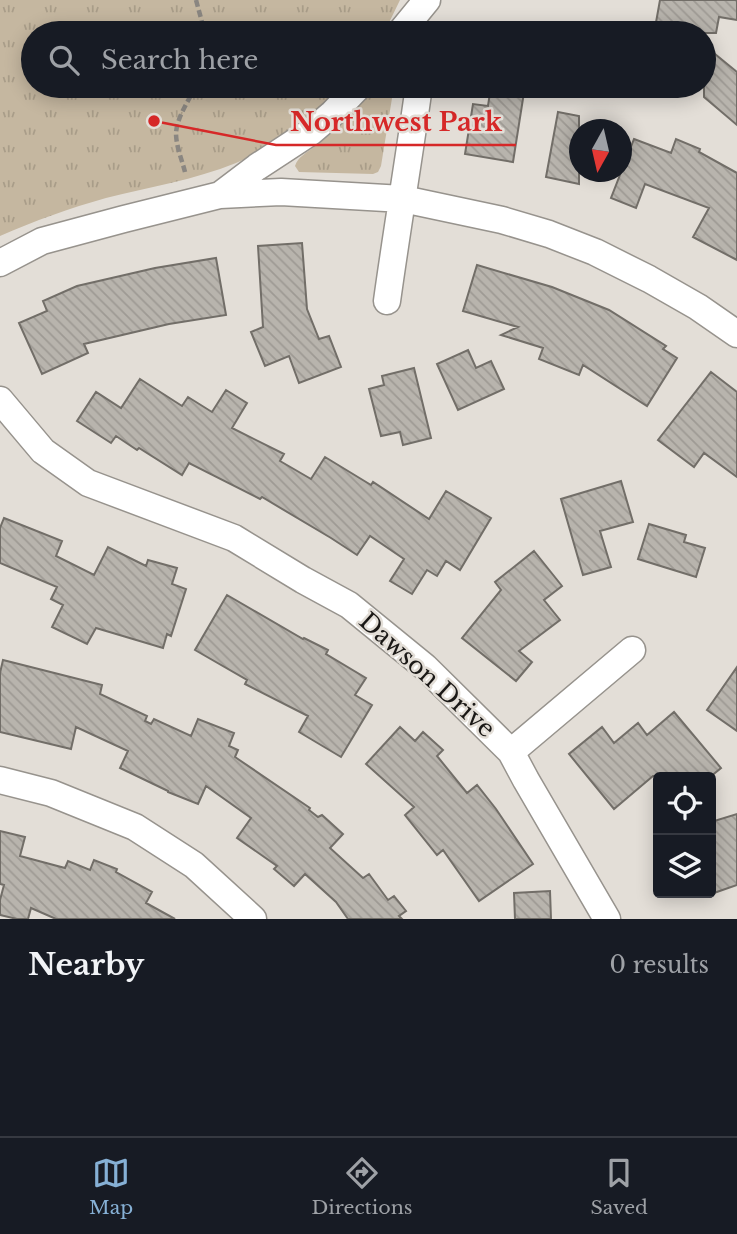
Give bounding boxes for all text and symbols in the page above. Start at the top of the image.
search box [21,21,716,98]
icon: search [45,41,83,79]
text: Search here [101,44,258,76]
callout: Northwest Park [276,98,516,145]
text: Northwest Park [290,106,503,138]
north arrow [569,119,632,182]
street label: Dawson Drive [353,606,501,743]
map controls [653,772,716,898]
button: locate [653,772,716,835]
button: layers [653,835,716,898]
text: Nearby [28,946,144,983]
text: 0 results [610,951,709,979]
tab: Map [89,1154,133,1219]
tab: Directions [311,1154,412,1219]
tab: Saved [591,1154,648,1219]

